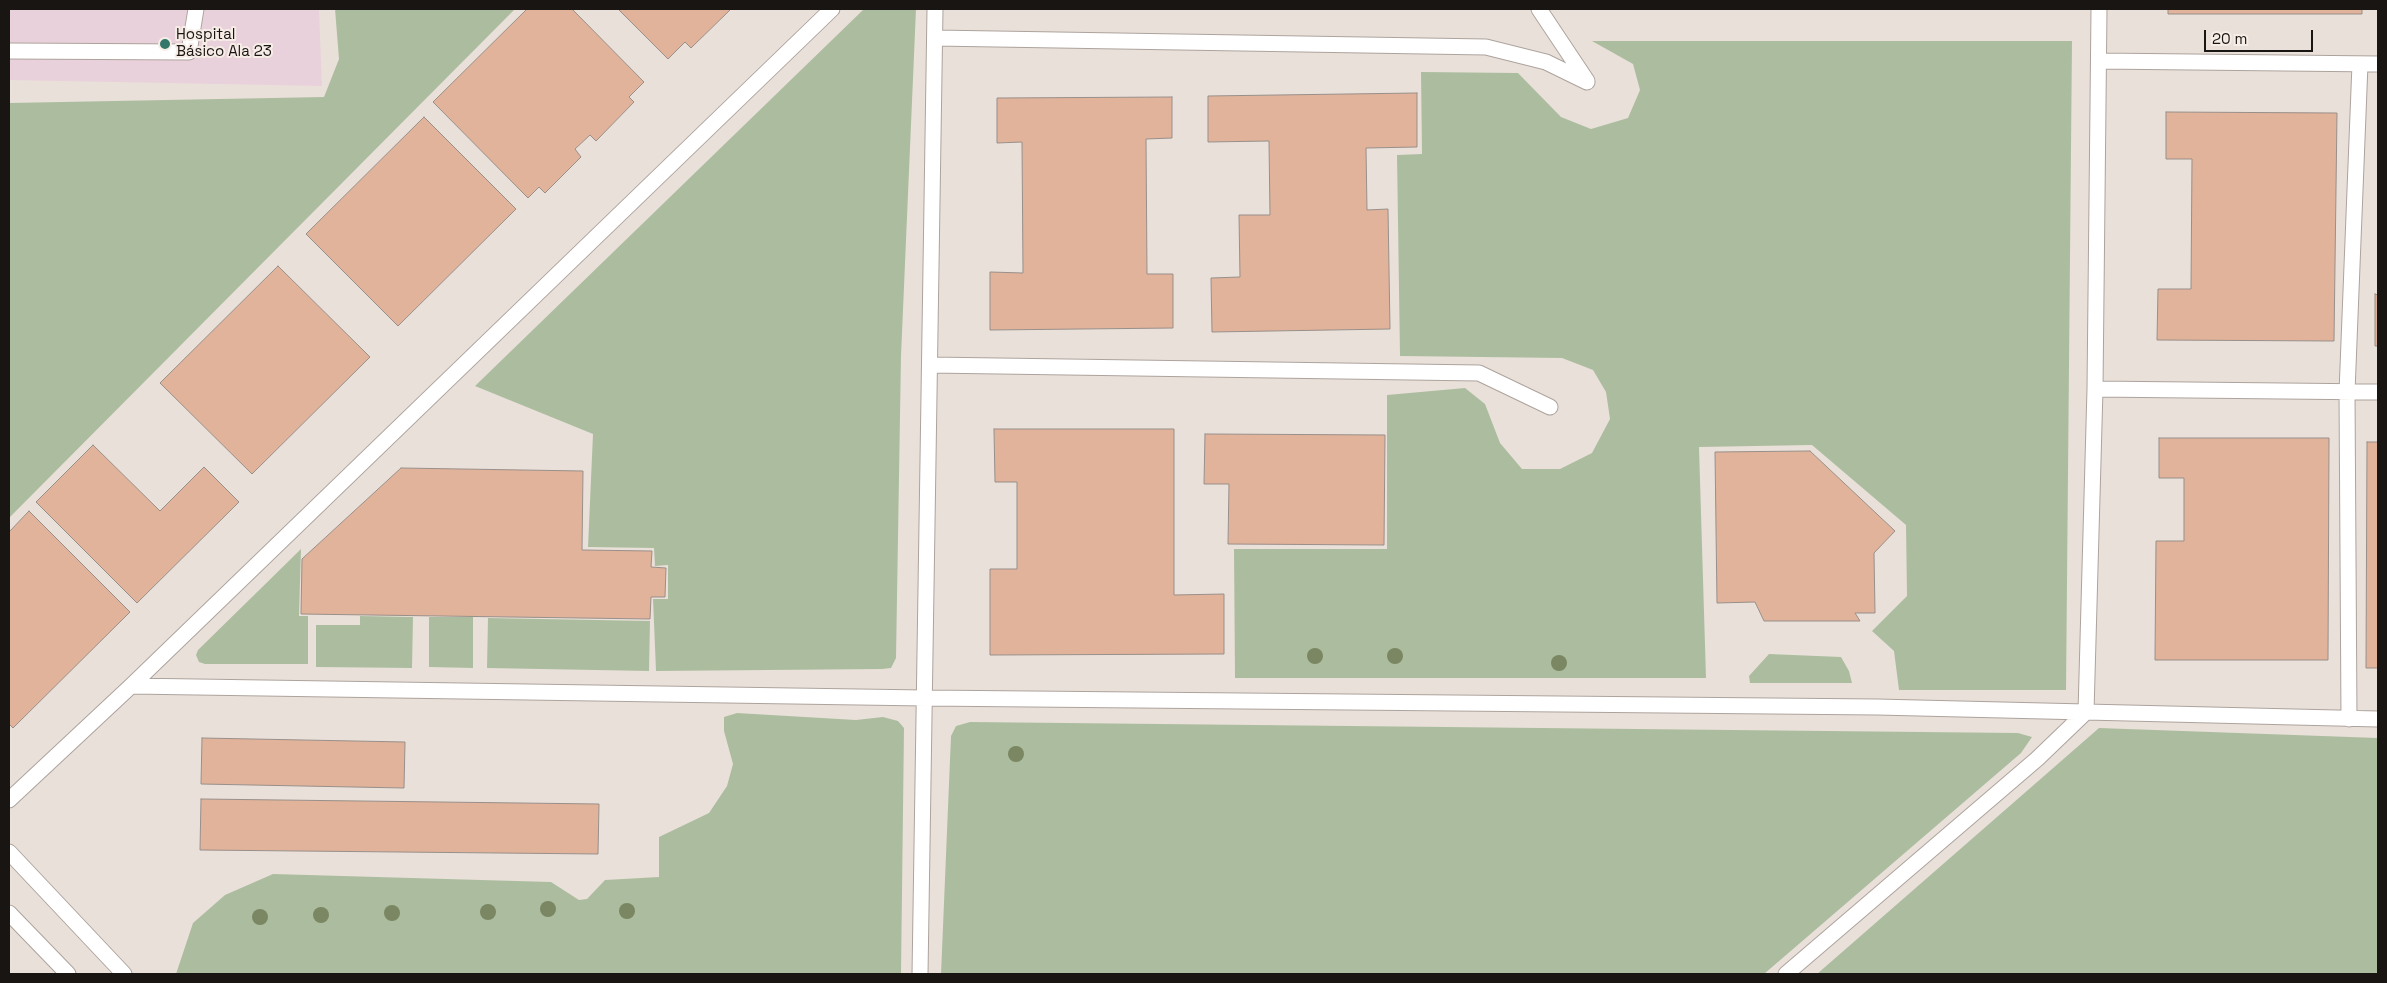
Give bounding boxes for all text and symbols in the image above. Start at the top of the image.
scale bar [2207,20,2316,52]
place label: Hospital Básico Ala 23 [176,26,272,61]
text: 20 m [2212,29,2247,48]
marker: Hospital Básico Ala 23 [158,37,172,51]

